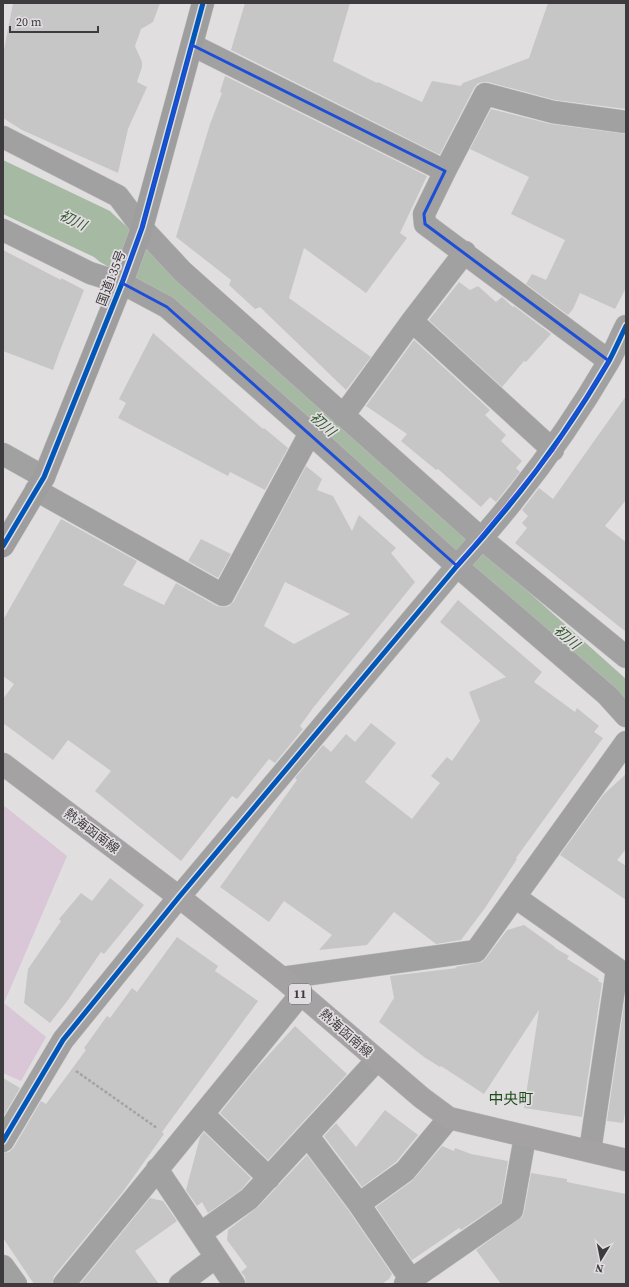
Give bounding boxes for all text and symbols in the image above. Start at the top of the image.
scale bar [10,8,98,34]
text: 20 m [16,14,42,30]
water label: 初川 [56,205,92,236]
street label: 国道135号 [93,248,129,308]
water label: 初川 [306,407,342,442]
water label: 初川 [550,620,586,655]
street label: 熱海函南線 [61,805,123,857]
road number: 11 [289,984,311,1004]
street label: 熱海函南線 [316,1005,376,1061]
district label: 中央町 [488,1088,534,1109]
north arrow [581,1239,621,1279]
text: N [594,1260,605,1276]

